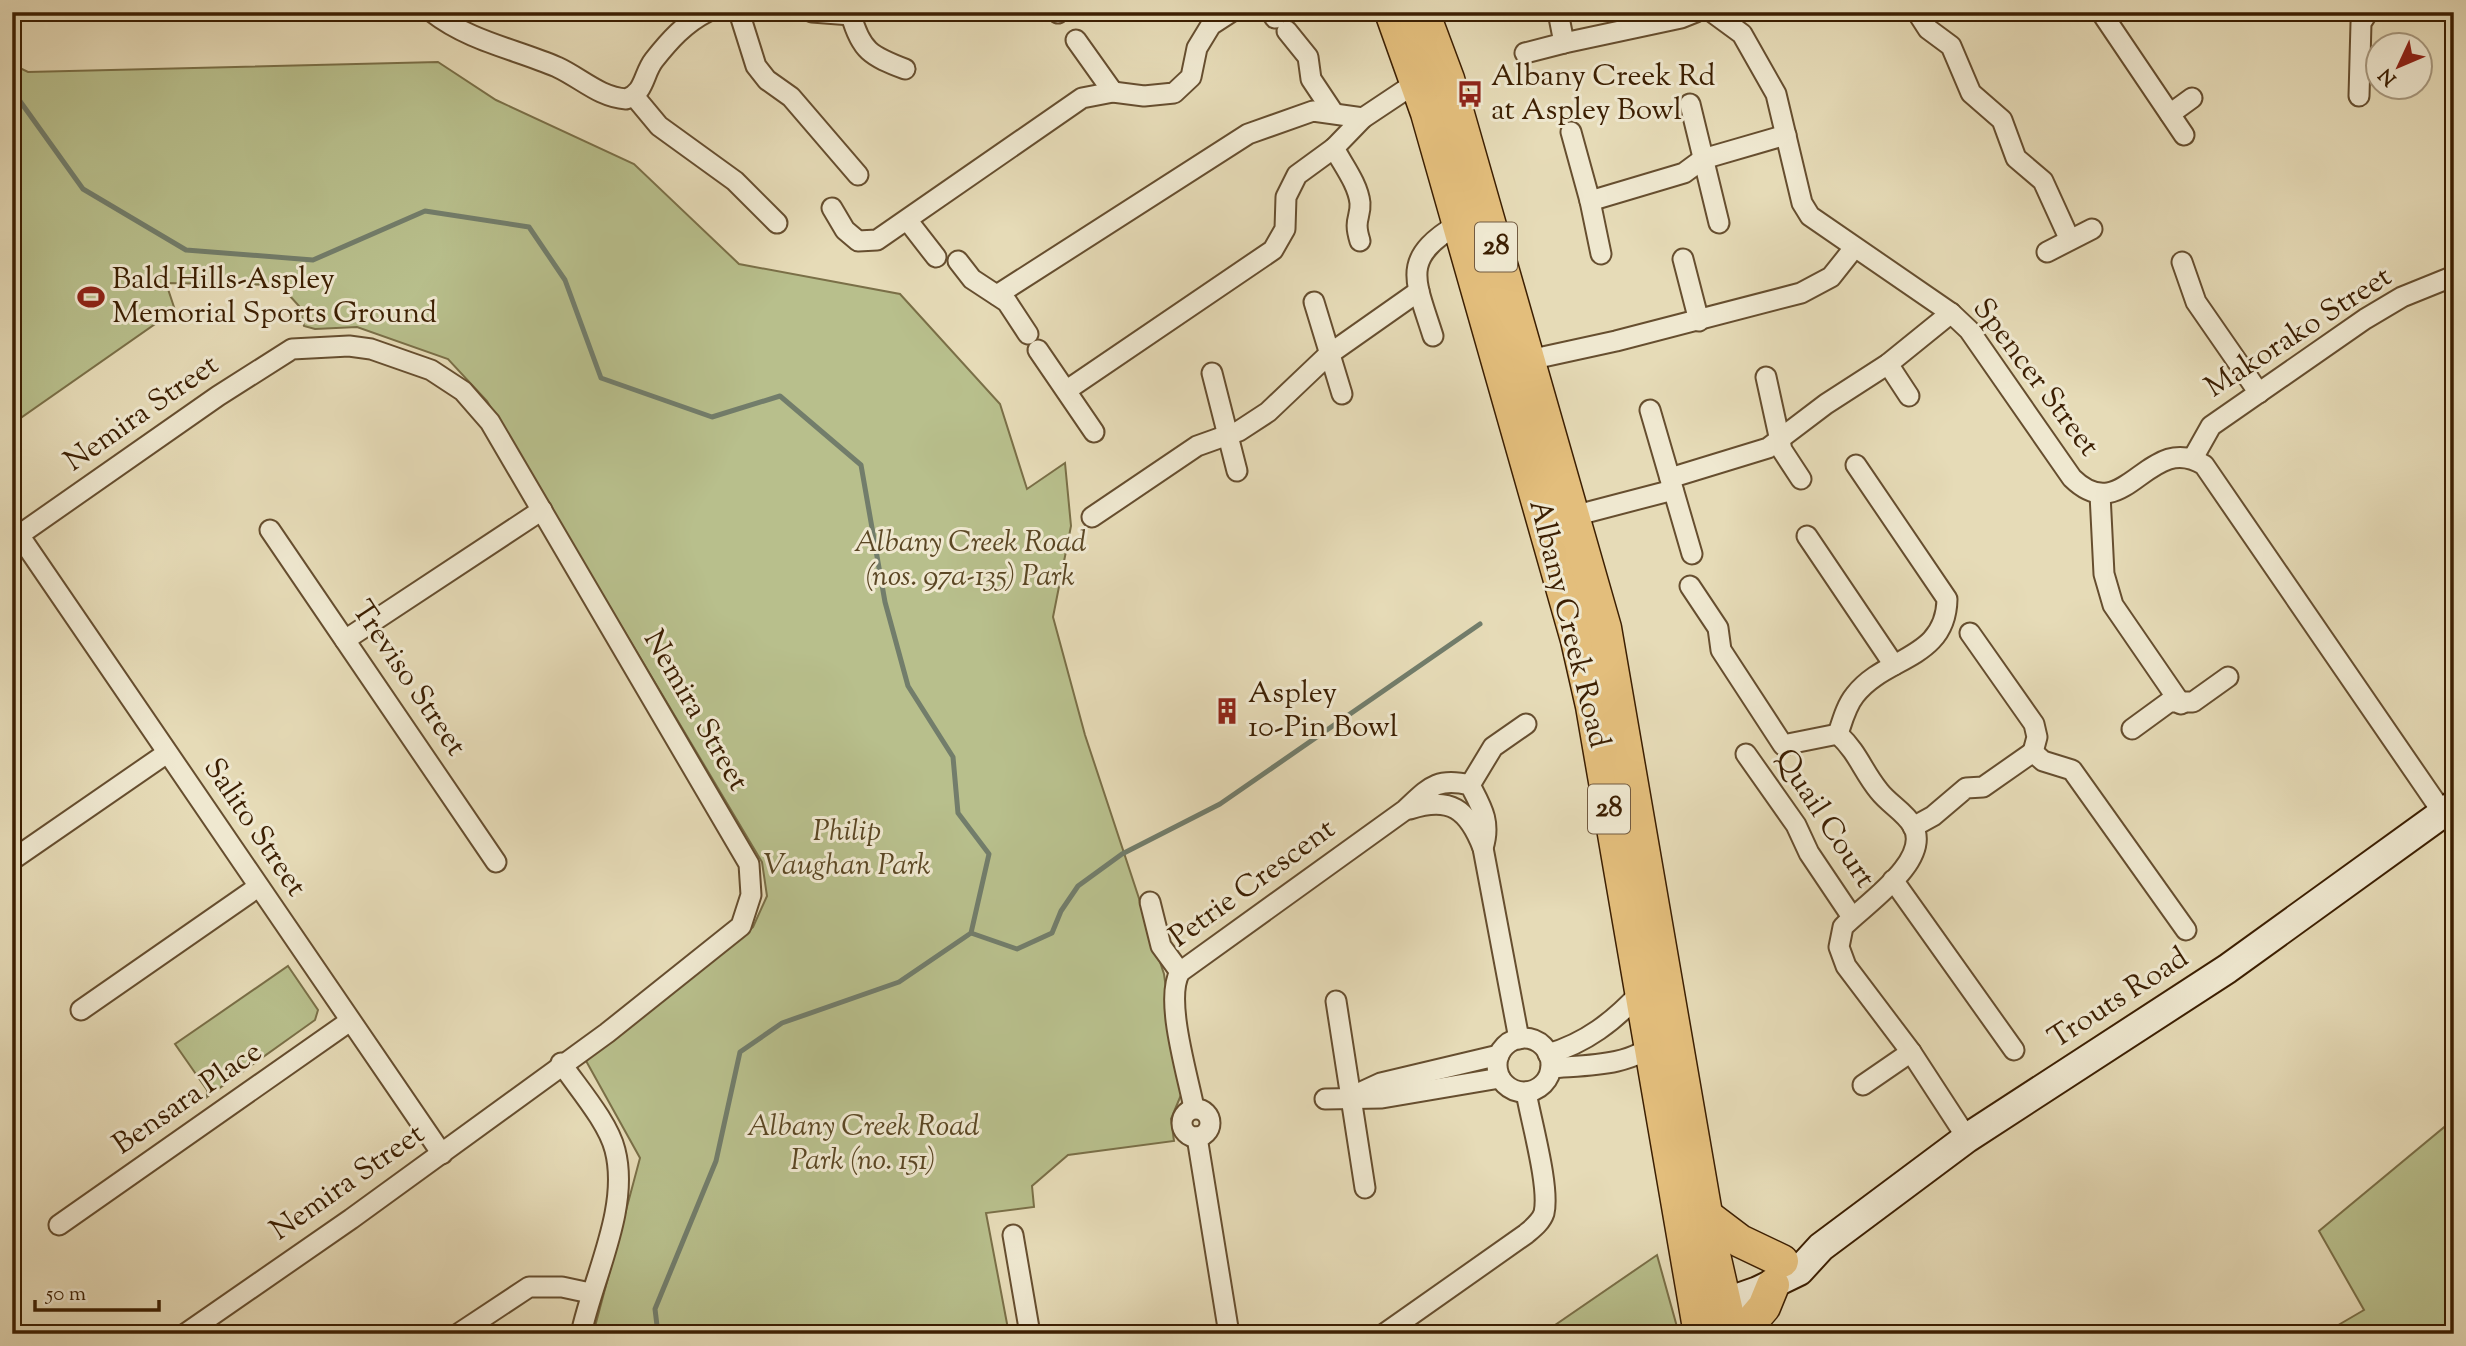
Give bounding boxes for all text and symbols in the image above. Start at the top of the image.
north arrow [2364,32,2434,102]
place label: Albany Creek Rd at Aspley Bowl [1491,56,1716,133]
text: N [2374,61,2404,91]
bus stop icon: Albany Creek Rd at Aspley Bowl [1455,79,1485,109]
road number: 28 [1475,222,1517,272]
street label: Makorako Street [2197,256,2401,410]
place label: Bald Hills-Aspley Memorial Sports Ground [112,259,437,336]
sports icon: Bald Hills-Aspley Memorial Sports Ground [76,282,106,312]
street label: Spencer Street [1961,290,2109,466]
street label: Nemira Street [56,345,228,483]
street label: Albany Creek Road [1516,495,1620,753]
park label: Albany Creek Road (nos. 97a-135) Park [854,522,1086,599]
street label: Treviso Street [340,593,476,765]
street label: Nemira Street [631,622,759,800]
place label: Aspley 10-Pin Bowl [1248,673,1398,750]
building icon: Aspley 10-Pin Bowl [1212,696,1242,726]
street label: Quail Court [1763,741,1885,897]
street label: Salito Street [192,750,316,906]
road number: 28 [1588,784,1630,834]
street label: Petrie Crescent [1161,809,1345,959]
park label: Philip Vaughan Park [763,811,931,888]
street label: Trouts Road [2040,938,2198,1060]
street label: Bensara Place [105,1032,271,1166]
park label: Albany Creek Road Park (no. 151) [747,1106,979,1183]
street label: Nemira Street [262,1114,434,1252]
scale bar [35,1269,159,1313]
text: 50 m [45,1280,86,1310]

